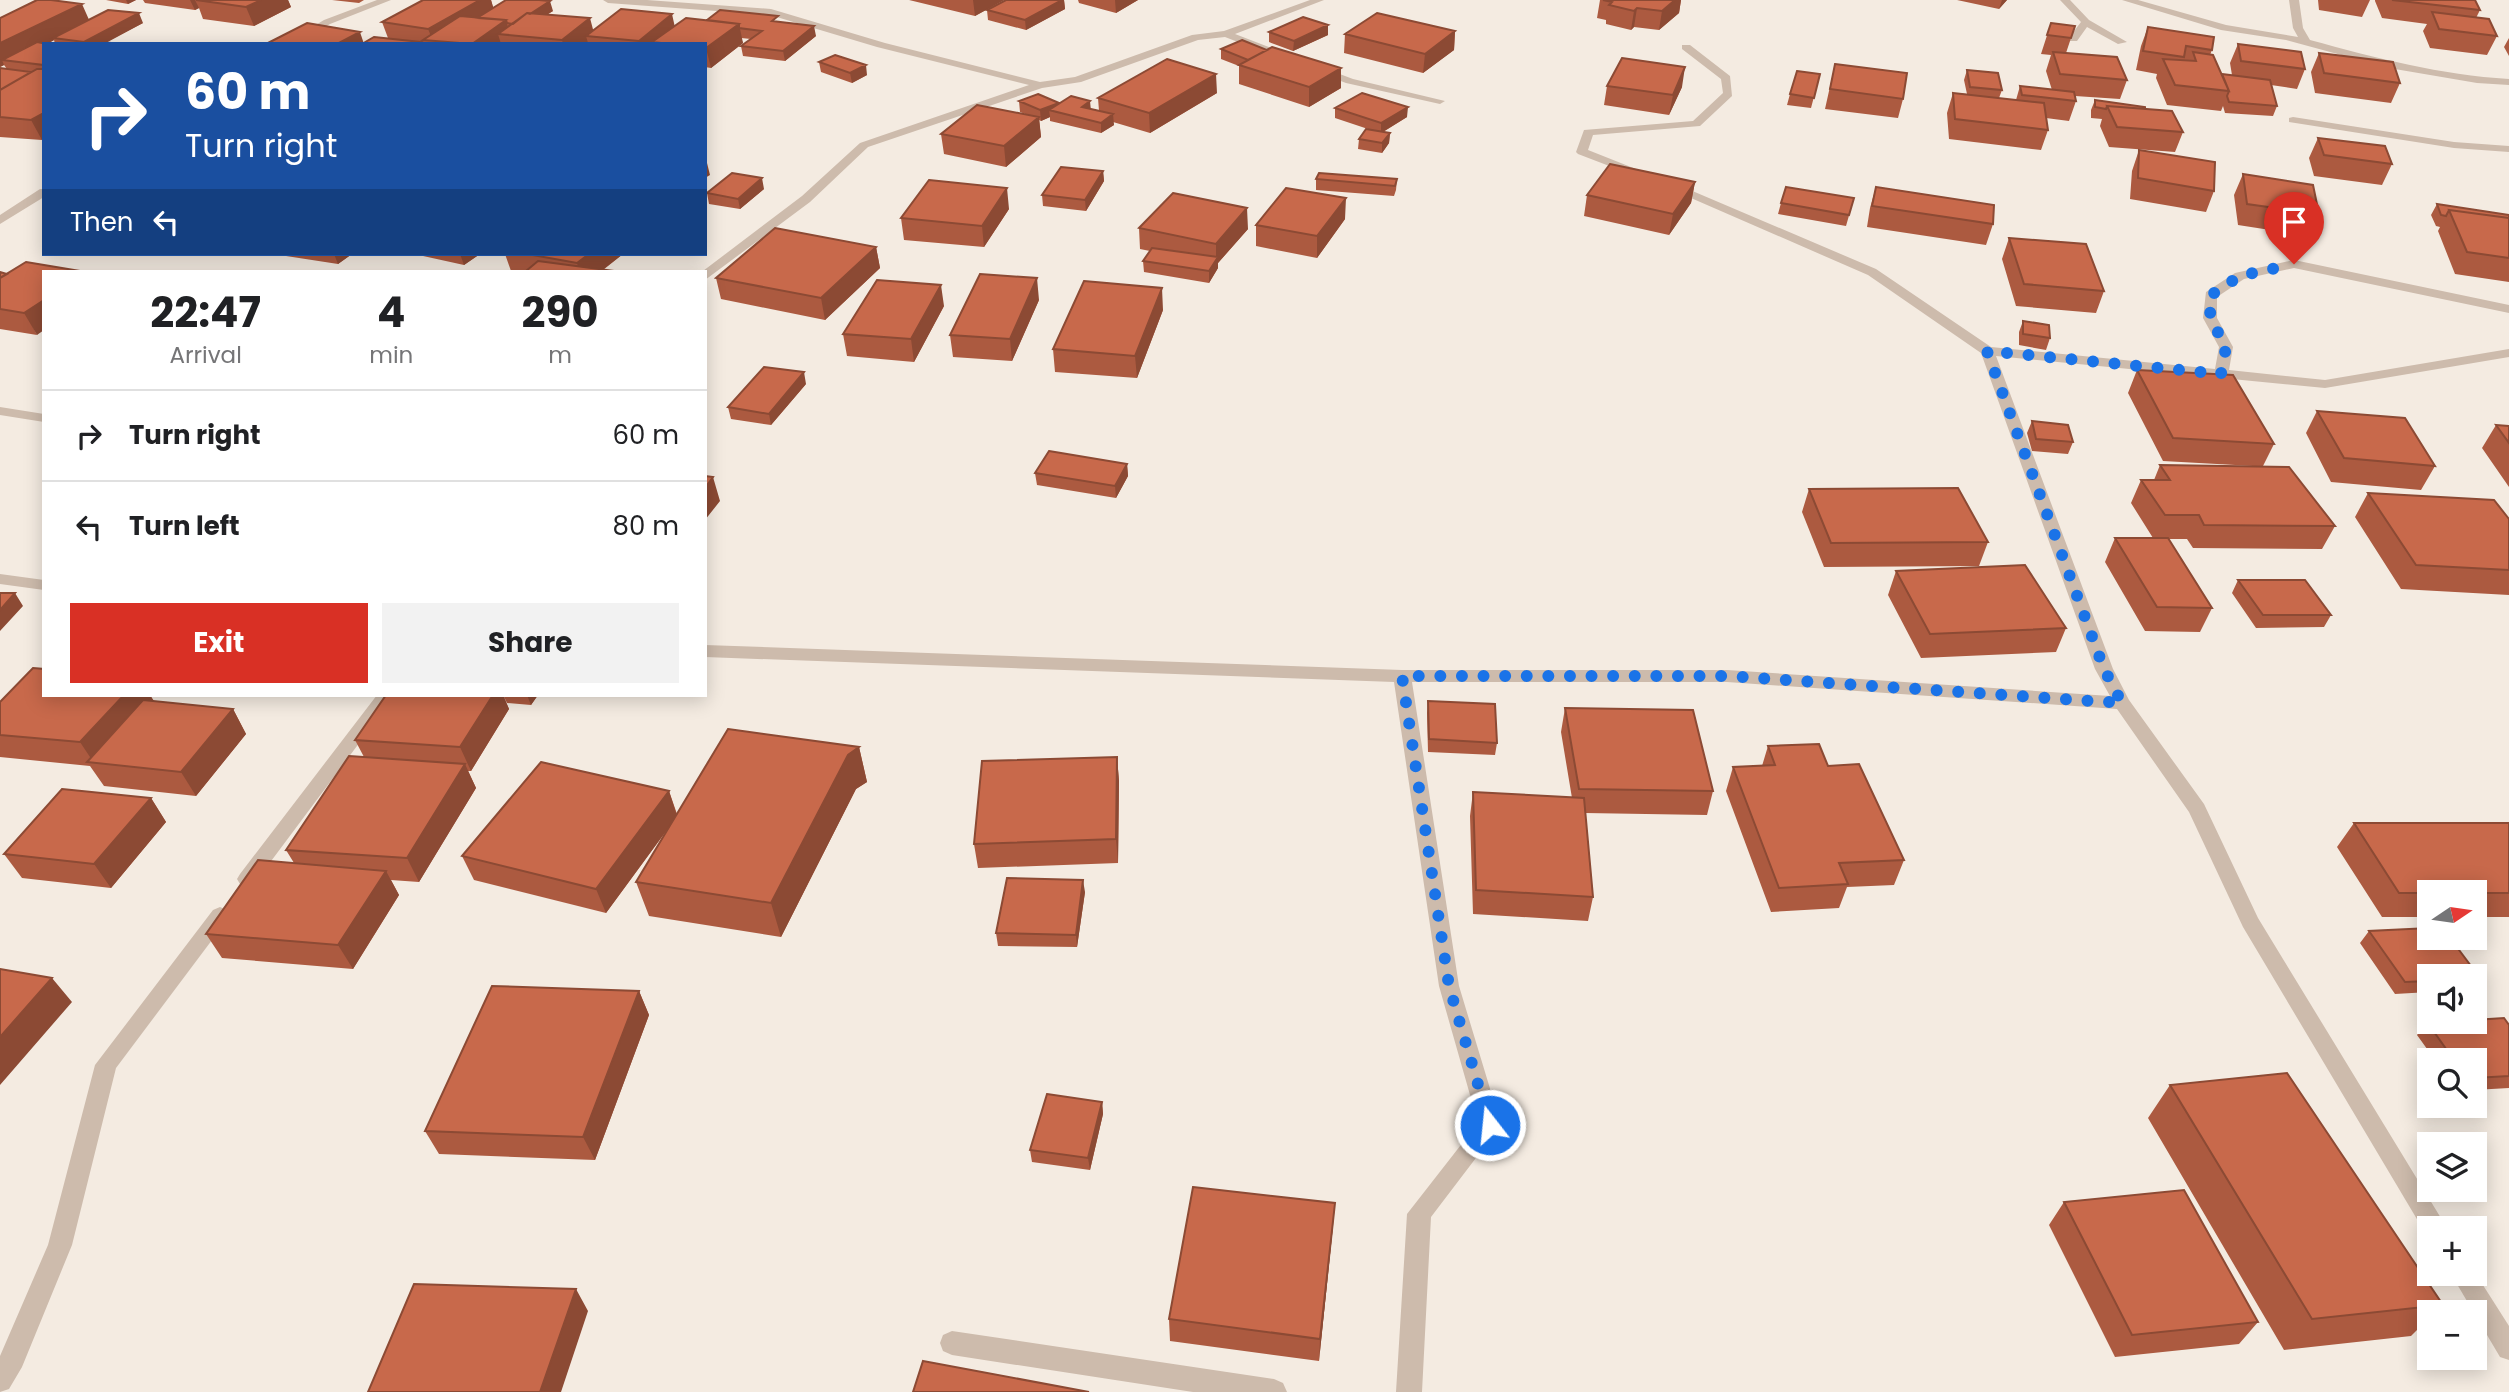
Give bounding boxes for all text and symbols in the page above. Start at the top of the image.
text: 60 m [185,58,310,126]
icon: right [70,70,161,161]
text: Turn right [185,123,337,168]
pin [2264,192,2324,264]
icon: left [147,203,185,241]
icon: arrive [2275,203,2313,241]
text: Then [70,204,133,240]
text: 22:47 [150,283,261,342]
text: 4 [377,283,405,342]
text: 290 [522,283,599,342]
text: Arrival [169,339,242,371]
text: min [369,339,413,371]
text: m [548,339,572,371]
icon: right [70,417,108,455]
text: Turn right [129,417,261,453]
text: 60 m [612,417,679,453]
icon: left [70,508,108,546]
text: Turn left [129,508,240,544]
text: 80 m [613,508,679,544]
button: Exit [70,603,368,683]
button: Share [382,603,679,683]
north arrow [2417,880,2487,950]
map controls [2417,880,2487,1370]
button: sound [2417,964,2487,1034]
button: search [2417,1048,2487,1118]
position arrow [1453,1088,1527,1162]
button: layers [2417,1132,2487,1202]
button: + [2417,1216,2487,1286]
button: − [2417,1300,2487,1370]

